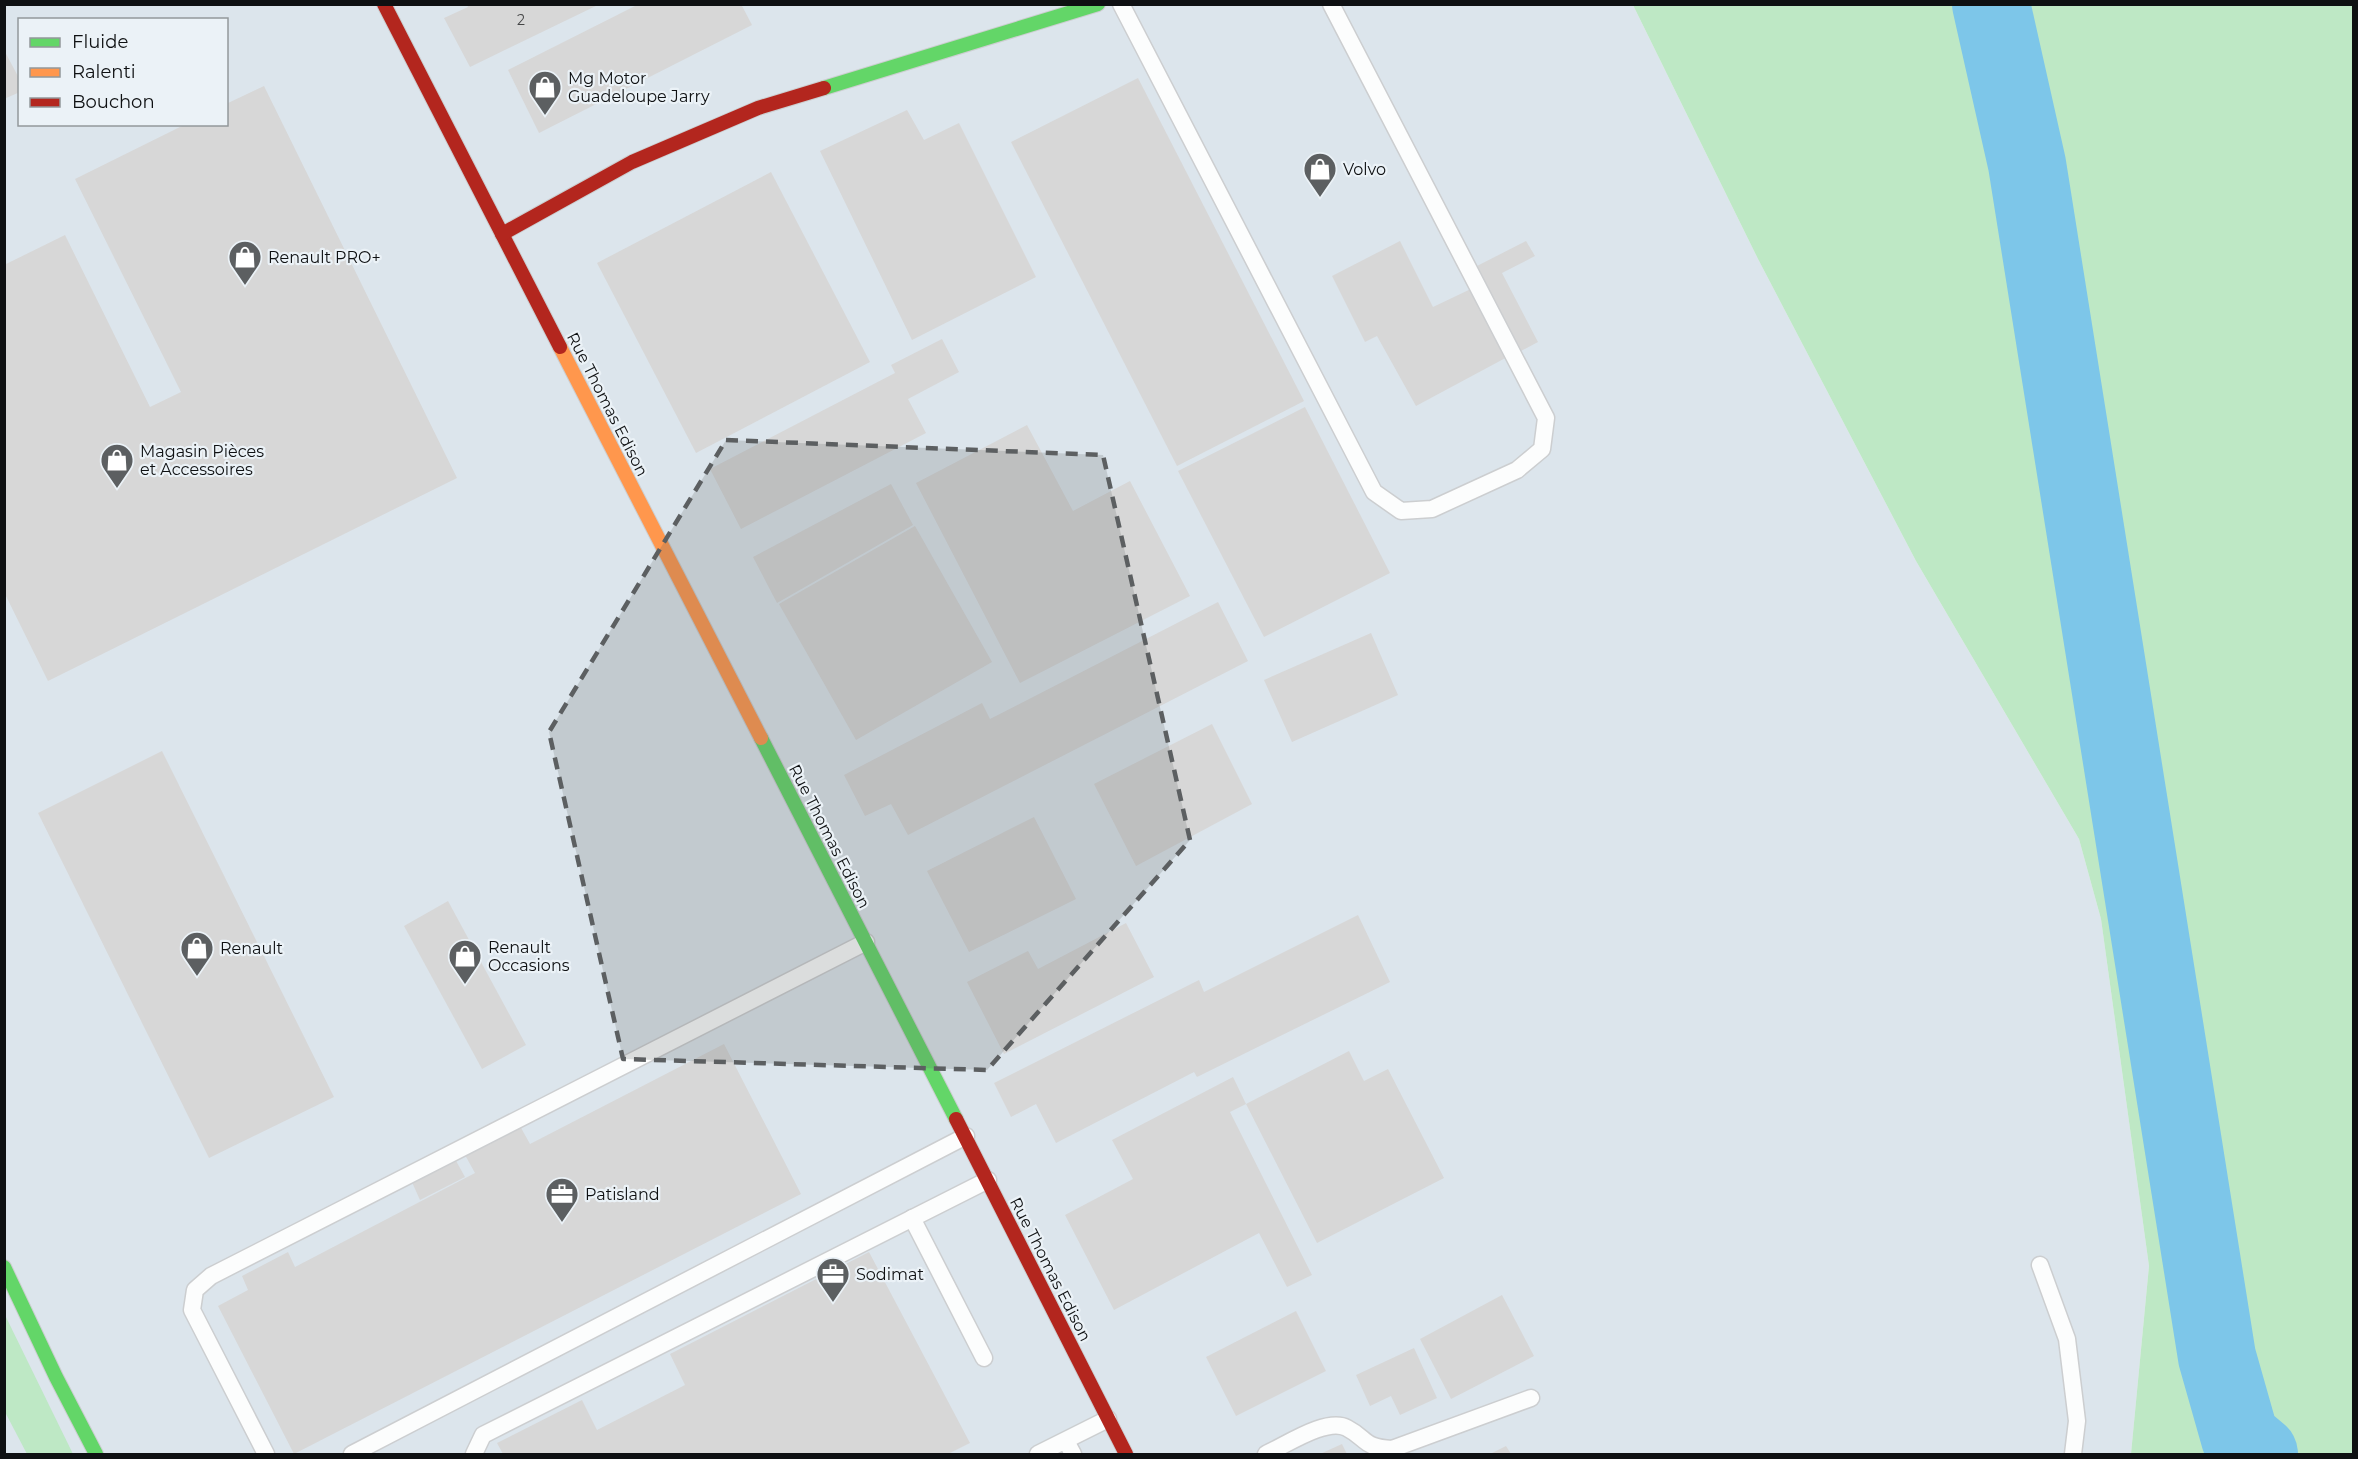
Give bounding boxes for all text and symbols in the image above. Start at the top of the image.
house number: 2 [517,11,525,29]
legend [18,18,228,126]
text: Fluide [72,31,128,53]
text: Ralenti [72,61,136,83]
shop icon: Mg Motor Guadeloupe Jarry [527,69,563,116]
place label: Mg Motor Guadeloupe Jarry [568,69,710,106]
text: Bouchon [72,91,155,113]
shop icon: Volvo [1302,151,1338,198]
place label: Volvo [1343,160,1386,179]
shop icon: Renault PRO+ [227,239,263,286]
place label: Renault PRO+ [268,248,381,267]
street label: Rue Thomas Edison [563,329,652,479]
shop icon: Magasin Pièces et Accessoires [99,442,135,489]
place label: Magasin Pièces et Accessoires [140,442,264,479]
street label: Rue Thomas Edison [785,761,874,911]
shop icon: Renault [179,930,215,977]
shop icon: Renault Occasions [447,938,483,985]
place label: Renault Occasions [488,938,570,975]
place label: Renault [220,939,283,958]
office icon: Patisland [544,1176,580,1223]
place label: Patisland [585,1185,660,1204]
street label: Rue Thomas Edison [1006,1194,1095,1344]
office icon: Sodimat [815,1256,851,1303]
place label: Sodimat [856,1265,924,1284]

